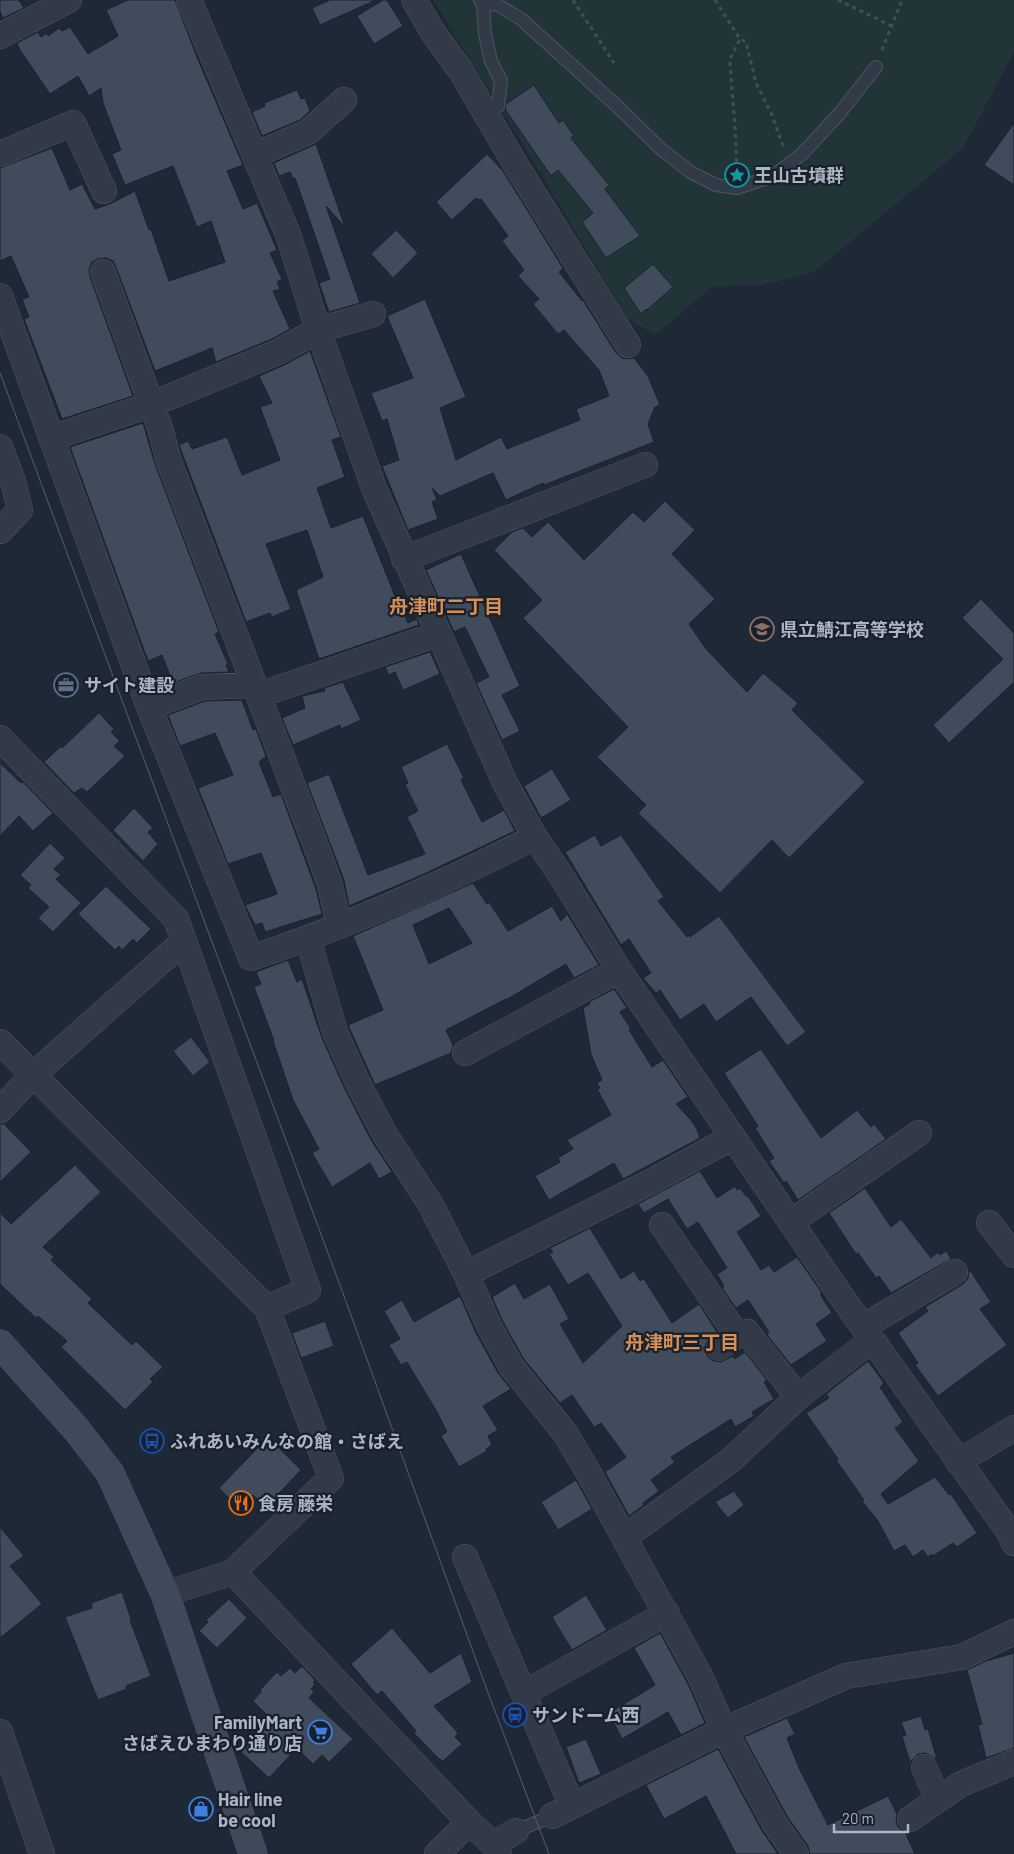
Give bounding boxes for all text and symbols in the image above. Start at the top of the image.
place icon: 王山古墳群 [724,162,750,188]
place label: 王山古墳群 [754,164,844,186]
district label: 舟津町二丁目 [389,594,503,617]
school or university icon: 県立鯖江高等学校 [749,616,775,642]
place label: 県立鯖江高等学校 [780,618,924,640]
office icon: サイト建設 [53,672,79,698]
place label: サイト建設 [84,674,174,696]
district label: 舟津町三丁目 [625,1330,739,1353]
bus stop icon: ふれあいみんなの館・さばえ [139,1428,165,1454]
place label: ふれあいみんなの館・さばえ [170,1430,404,1452]
restaurant icon: 食房 藤栄 [228,1490,254,1516]
place label: 食房 藤栄 [258,1492,334,1514]
station icon: サンドーム西 [502,1702,528,1728]
place label: サンドーム西 [532,1704,639,1726]
place label: FamilyMart さばえひまわり通り店 [122,1711,302,1754]
supermarket icon: FamilyMart さばえひまわり通り店 [307,1719,333,1745]
place label: Hair line be cool [218,1788,283,1831]
shop icon: Hair line be cool [188,1796,214,1822]
scale bar [834,1802,908,1834]
text: 20 m [842,1809,874,1827]

